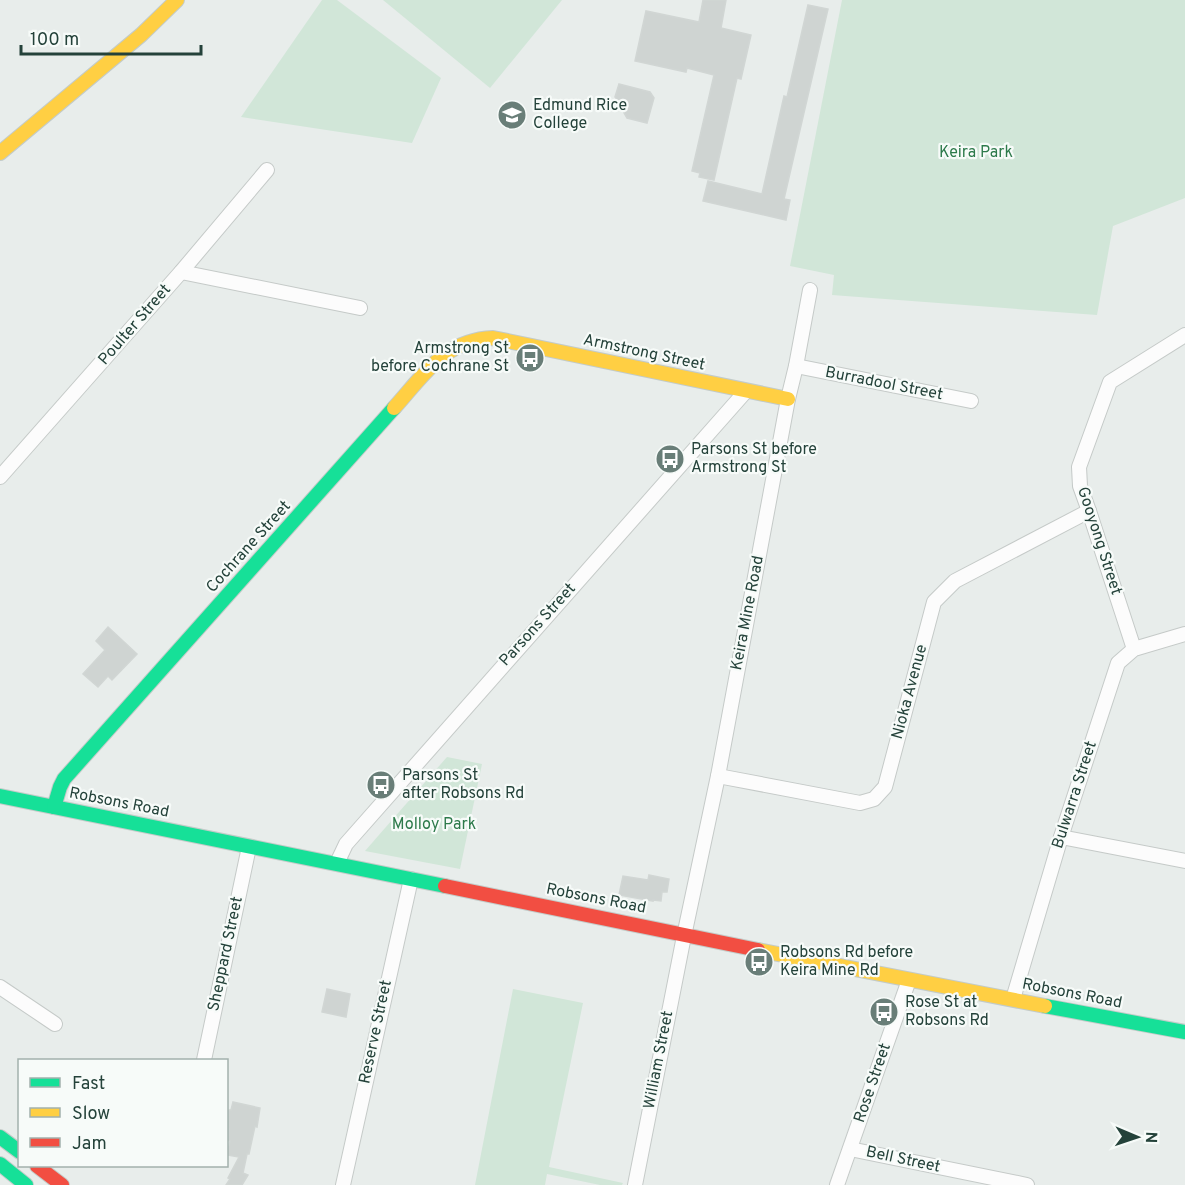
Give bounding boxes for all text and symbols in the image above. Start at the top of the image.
scale bar [21,18,201,56]
text: 100 m [30,29,79,52]
place label: Edmund Rice College [533,96,627,134]
school or university icon: Edmund Rice College [496,99,528,131]
park label: Keira Park [939,143,1013,163]
street label: Poulter Street [94,280,176,370]
street label: Armstrong Street [581,330,707,376]
place label: Armstrong St before Cochrane St [371,339,509,377]
bus stop icon: Armstrong St before Cochrane St [514,342,546,374]
street label: Burradool Street [823,363,945,405]
place label: Parsons St before Armstrong St [691,440,817,478]
bus stop icon: Parsons St before Armstrong St [654,443,686,475]
street label: Gooyong Street [1072,484,1126,598]
street label: Cochrane Street [202,497,296,597]
street label: Keira Mine Road [727,554,769,672]
street label: Parsons Street [495,579,581,671]
street label: Nioka Avenue [888,642,932,742]
street label: Bulwarra Street [1048,739,1102,851]
place label: Parsons St after Robsons Rd [402,766,524,804]
bus stop icon: Parsons St after Robsons Rd [365,769,397,801]
street label: Robsons Road [67,783,171,823]
park label: Molloy Park [392,815,476,835]
street label: Robsons Road [544,879,648,919]
street label: Sheppard Street [204,895,248,1013]
place label: Robsons Rd before Keira Mine Rd [780,943,913,981]
bus stop icon: Robsons Rd before Keira Mine Rd [743,946,775,978]
street label: Robsons Road [1020,974,1124,1014]
street label: Reserve Street [355,978,397,1086]
place label: Rose St at Robsons Rd [905,993,989,1031]
bus stop icon: Rose St at Robsons Rd [868,996,900,1028]
street label: William Street [640,1009,678,1111]
street label: Rose Street [850,1041,896,1125]
legend [18,1059,228,1167]
text: Fast [72,1073,105,1096]
text: Slow [72,1103,110,1126]
north arrow [1107,1107,1167,1167]
text: N [1140,1131,1160,1144]
text: Jam [72,1133,107,1156]
street label: Bell Street [864,1142,942,1178]

